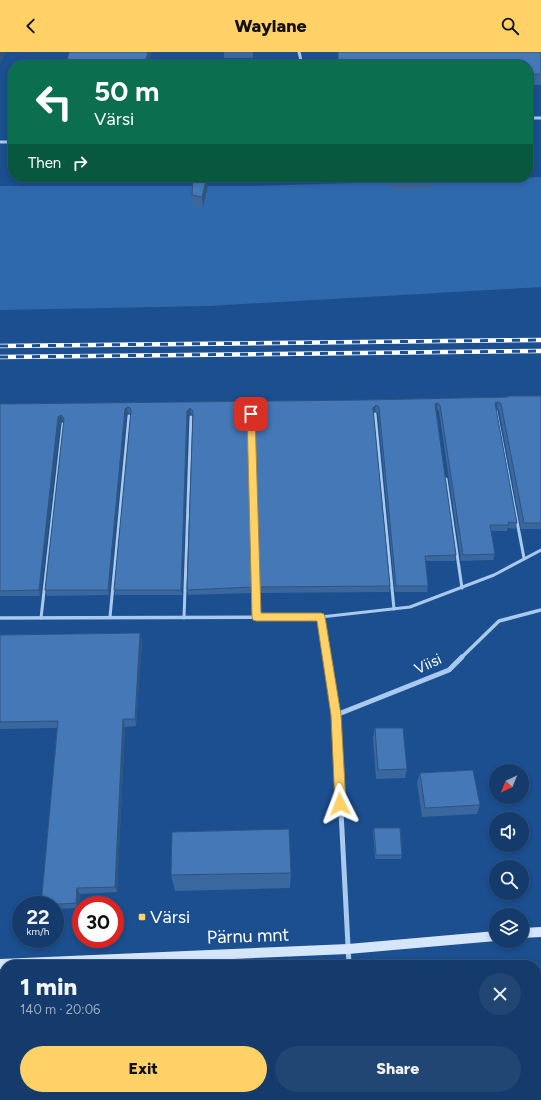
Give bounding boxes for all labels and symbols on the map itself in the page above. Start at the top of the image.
pin [234,397,268,431]
street label: Viisi [412,650,444,678]
north arrow [489,764,529,804]
position arrow [319,783,361,825]
speed limit sign: 30 [72,896,124,948]
place label: Värsi [150,906,190,928]
marker: Värsi [137,912,147,922]
street label: Pärnu mnt [206,924,290,948]

